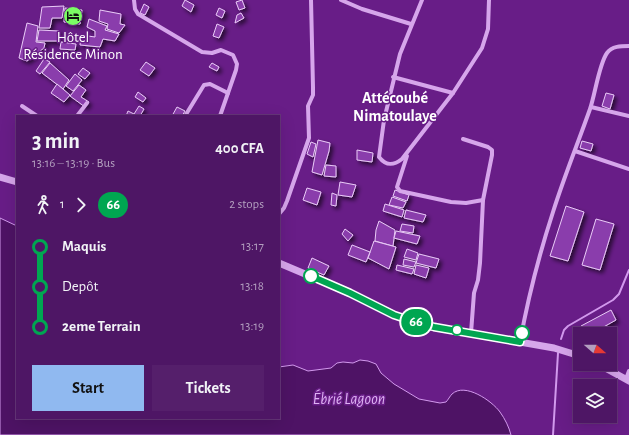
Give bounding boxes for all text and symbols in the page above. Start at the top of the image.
hotel icon: Hôtel Résidence Minon [62,5,84,27]
place label: Hôtel Résidence Minon [23,30,123,62]
district label: Attécoubé Nimatoulaye [353,90,437,125]
text: 3 min [32,130,80,152]
text: 400 CFA [215,141,264,156]
text: 13:16 – 13:19 · Bus [32,157,115,170]
icon: walk [32,194,54,216]
icon: forward [70,194,92,216]
text: 1 [60,198,64,211]
text: 66 [106,198,120,212]
text: 2 stops [229,198,264,211]
text: Maquis [62,239,106,254]
text: 13:17 [241,240,264,253]
unlabelled marker [303,268,319,284]
text: Depôt [62,279,98,294]
text: 13:18 [241,280,264,293]
line badge: 66 [398,309,434,335]
text: 66 [409,315,423,329]
text: 2eme Terrain [62,319,141,334]
text: 13:19 [241,320,264,333]
unlabelled marker [451,324,463,336]
unlabelled marker [514,325,530,341]
north arrow [573,327,617,371]
map controls [573,327,617,423]
button: Start [32,365,144,411]
button: Tickets [152,365,264,411]
button: layers [573,379,617,423]
water label: Ébrié Lagoon [313,389,385,407]

